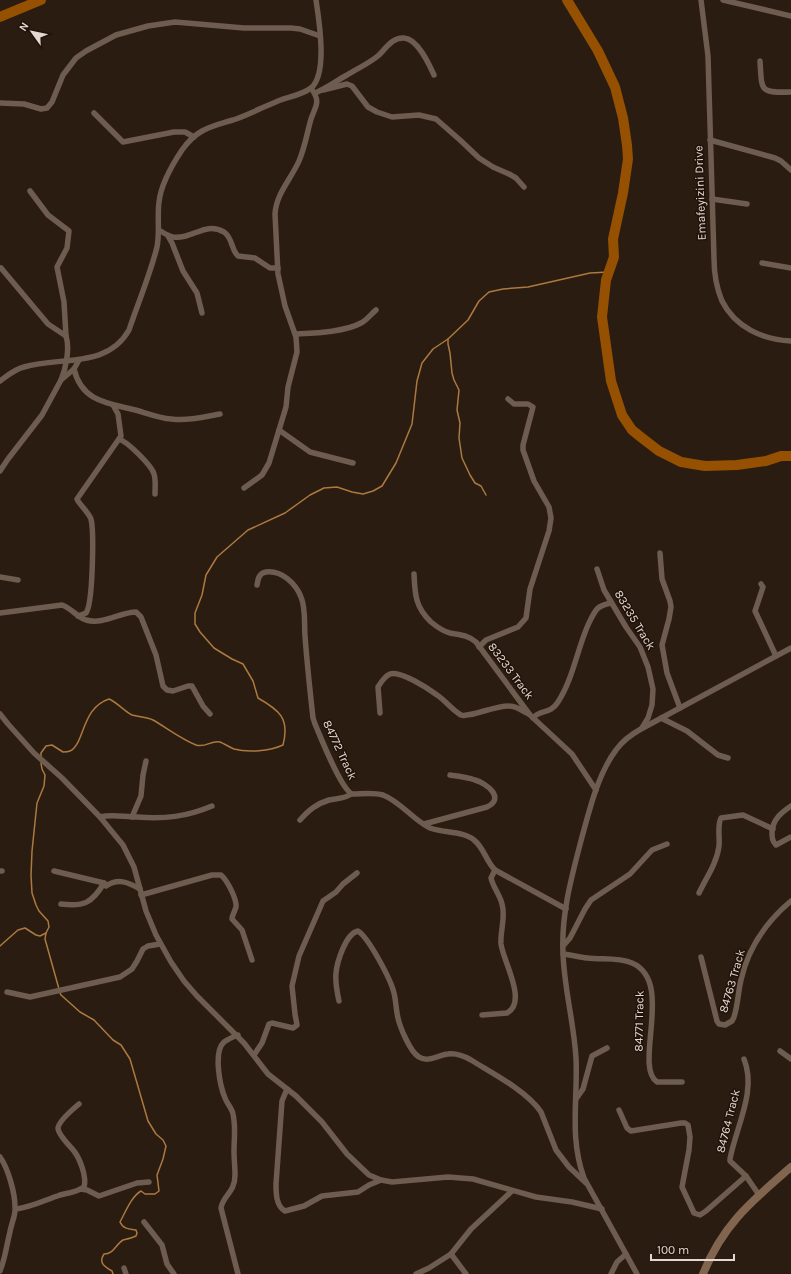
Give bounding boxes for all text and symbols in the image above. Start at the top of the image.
north arrow [12,12,52,52]
text: N [16,20,32,34]
street label: Emafeyizini Drive [691,145,709,241]
street label: 83235 Track [612,588,658,653]
street label: 83233 Track [485,640,537,702]
street label: 84772 Track [320,718,360,782]
street label: 84763 Track [716,947,748,1014]
street label: 84771 Track [631,990,647,1052]
street label: 84764 Track [713,1087,743,1154]
scale bar [651,1236,734,1262]
text: 100 m [657,1243,689,1257]

